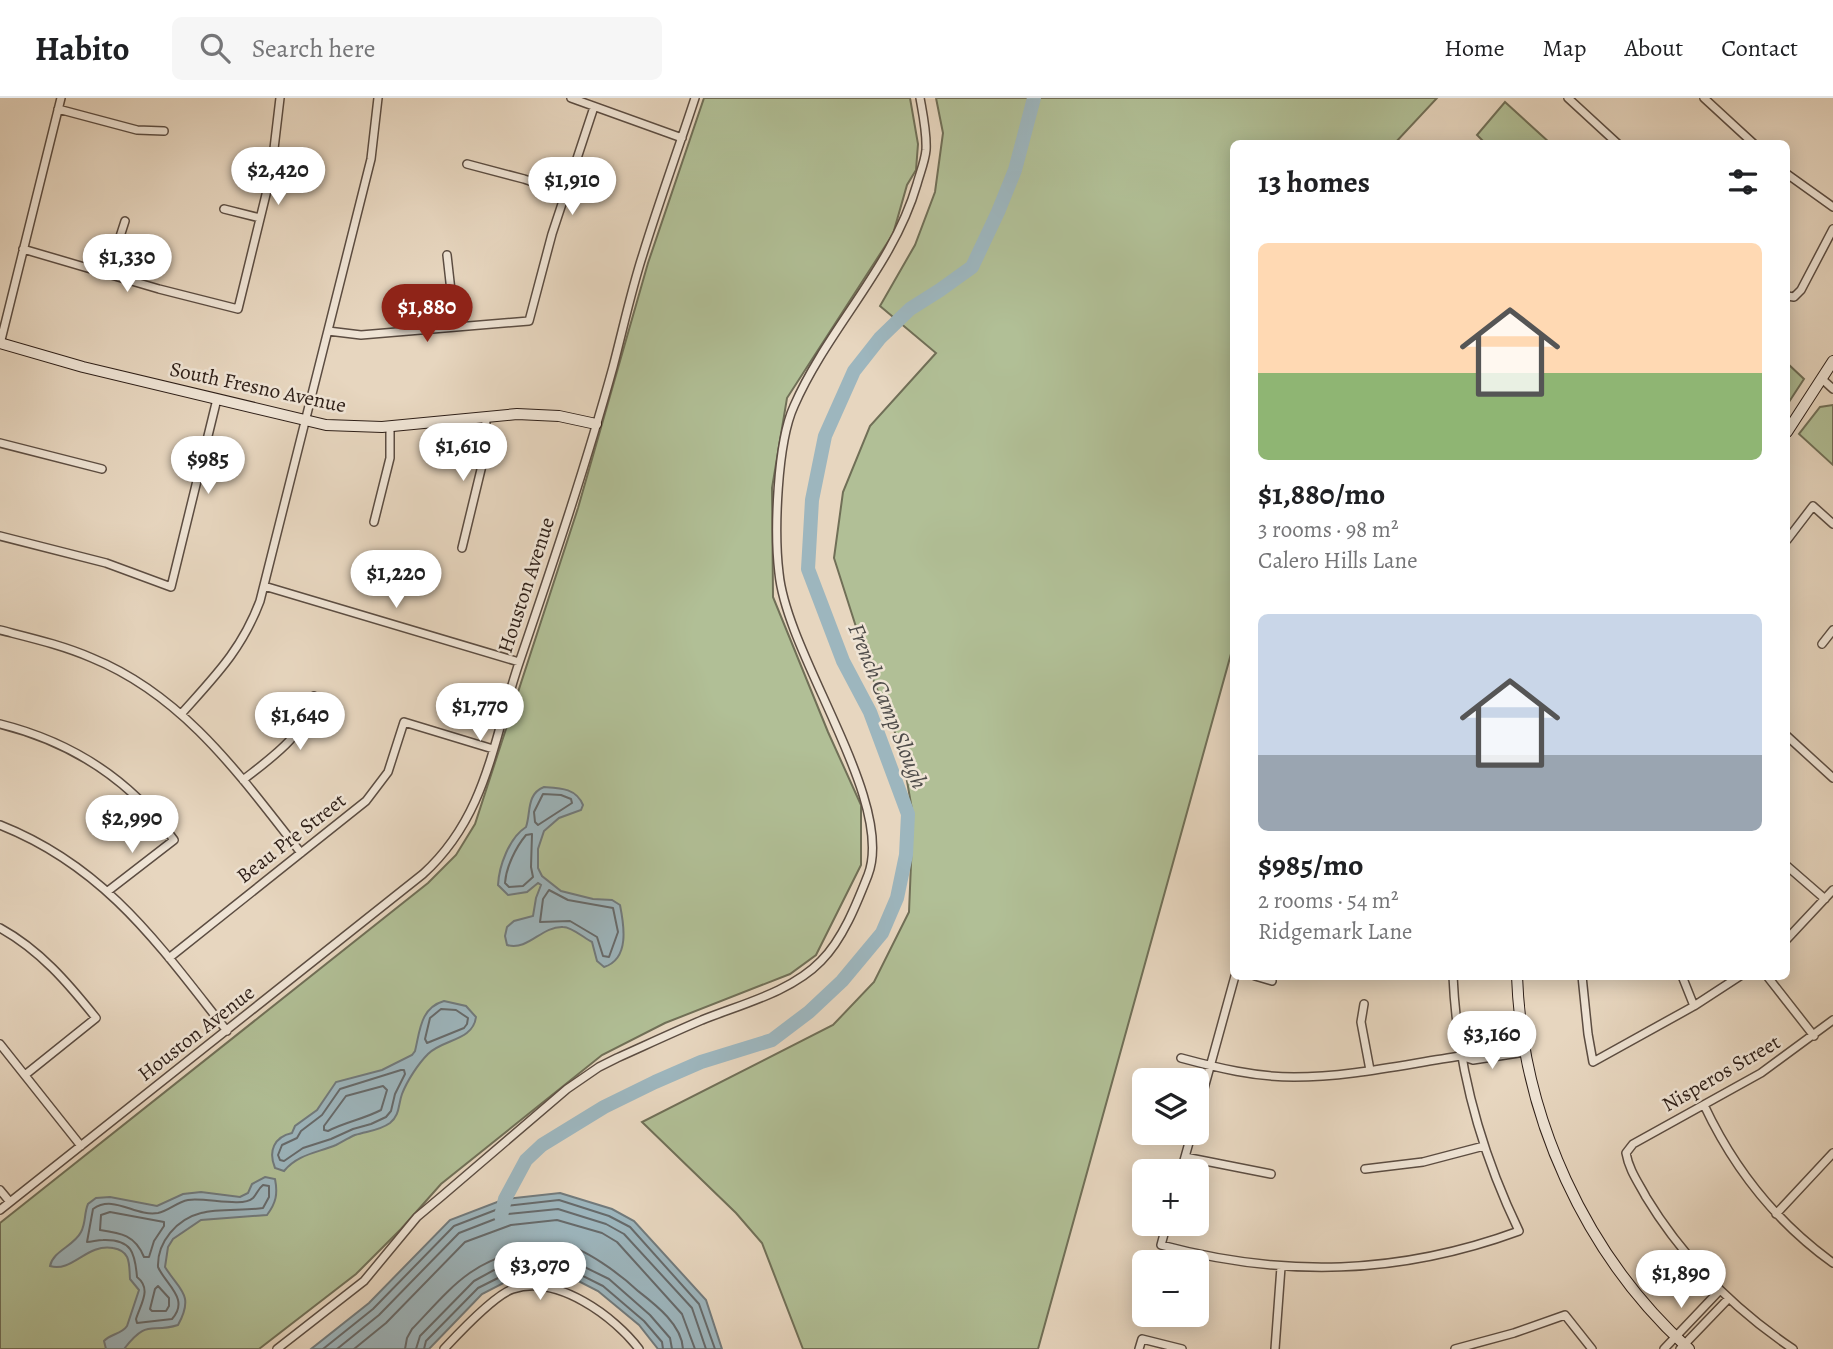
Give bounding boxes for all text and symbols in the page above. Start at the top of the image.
search box [172,17,662,80]
text: Habito [35,26,130,71]
icon: search [196,29,234,67]
text: Search here [252,31,375,66]
text: Home [1444,32,1505,64]
text: Map [1543,32,1587,64]
text: About [1625,32,1683,64]
text: Contact [1721,32,1798,64]
pin: $2,420 [221,148,335,207]
text: $2,420 [247,154,309,185]
pin: $1,910 [515,158,629,217]
text: 13 homes [1258,162,1370,202]
icon: filters [1724,163,1762,201]
text: $1,910 [544,164,600,195]
pin: $1,330 [70,234,184,294]
text: $1,330 [99,241,155,272]
pin: $1,880 [370,285,484,344]
icon: home [1447,289,1573,415]
text: $1,880 [398,291,456,322]
street label: South Fresno Avenue [167,355,349,419]
pin: $1,610 [406,424,520,483]
text: $1,610 [435,430,491,461]
pin: $985 [167,436,249,496]
text: $985 [187,443,229,474]
text: $1,880/mo [1258,474,1385,514]
street label: Houston Avenue [491,513,561,657]
text: 3 rooms · 98 m² [1258,514,1399,545]
text: Calero Hills Lane [1258,545,1418,576]
pin: $1,220 [339,550,453,610]
text: $1,220 [367,557,425,588]
water label: French Camp Slough [841,619,935,793]
icon: home [1447,660,1573,786]
pin: $1,770 [423,684,537,743]
text: $1,770 [452,690,508,721]
pin: $1,640 [243,692,357,752]
text: $1,640 [271,699,329,730]
street label: Beau Pre Street [231,786,351,889]
pin: $2,990 [75,796,189,855]
text: $2,990 [102,802,162,833]
text: $985/mo [1258,845,1364,885]
text: 2 rooms · 54 m² [1258,885,1399,916]
text: Ridgemark Lane [1258,916,1412,947]
street label: Houston Avenue [132,978,260,1088]
pin: $3,160 [1435,1012,1549,1071]
text: $3,160 [1463,1018,1521,1049]
street label: Nisperos Street [1657,1028,1785,1118]
map controls [1132,1068,1209,1327]
button: layers [1132,1068,1209,1145]
button: + [1132,1159,1209,1236]
pin: $3,070 [483,1242,597,1302]
text: $3,070 [510,1249,570,1280]
button: − [1132,1250,1209,1327]
pin: $1,890 [1624,1250,1738,1310]
text: $1,890 [1652,1257,1710,1288]

